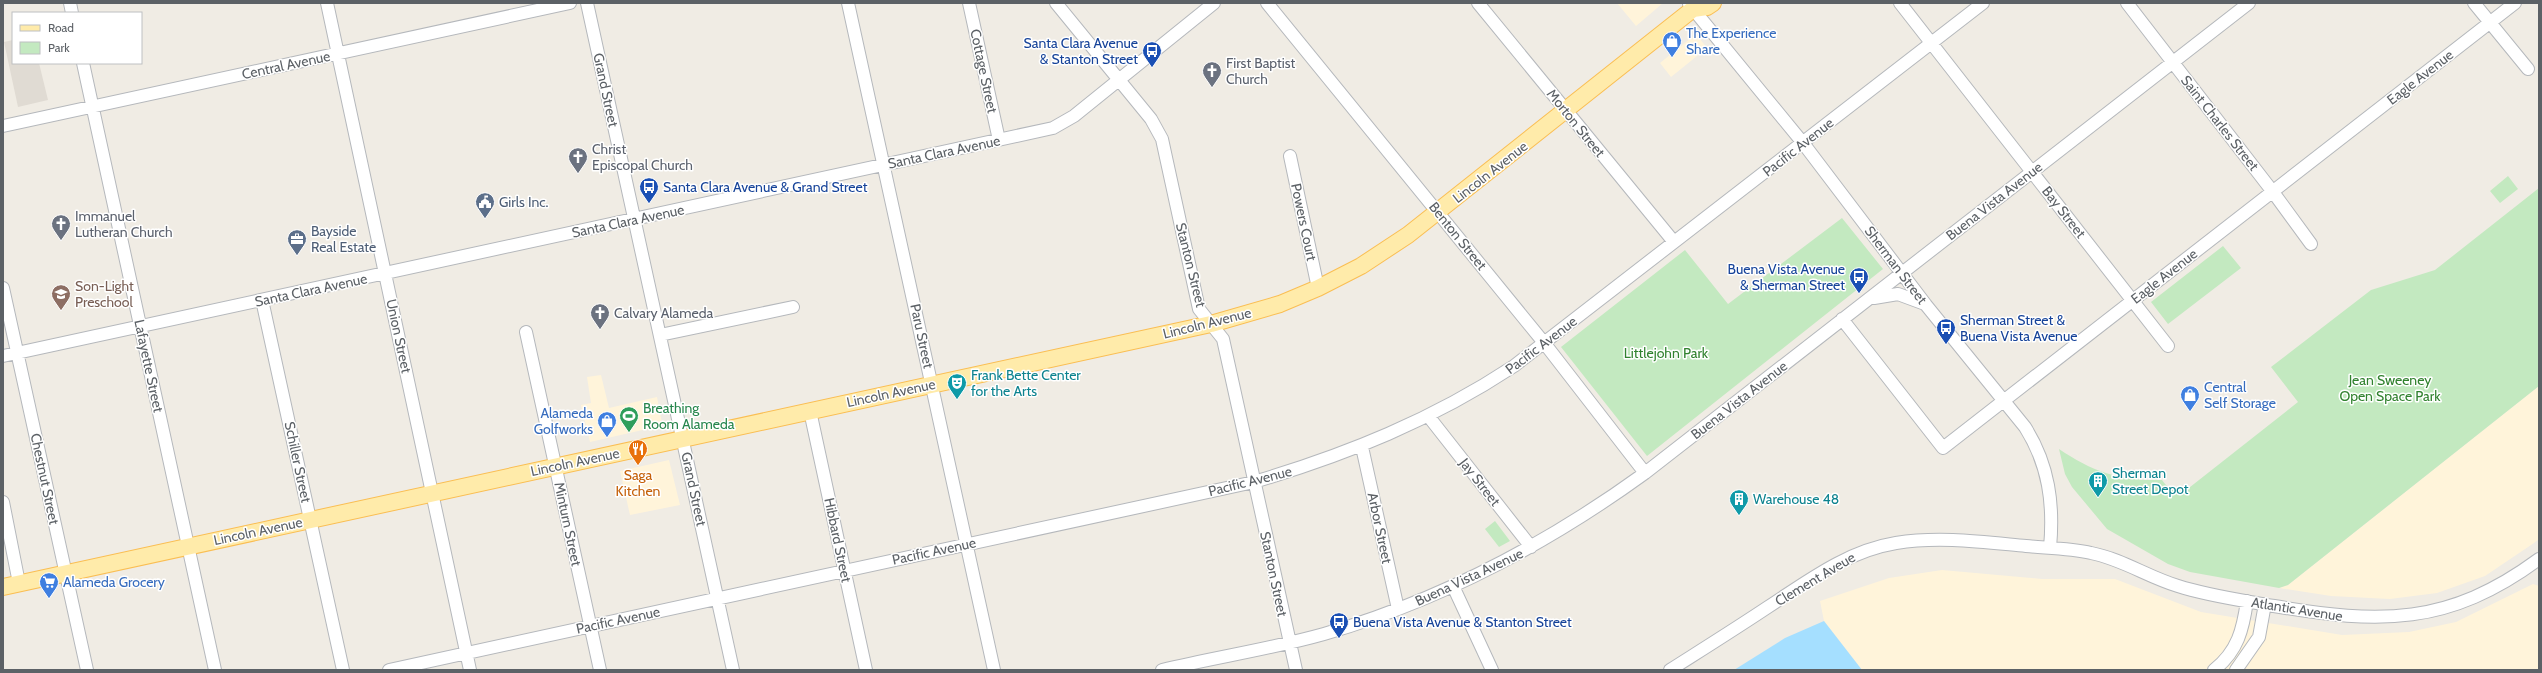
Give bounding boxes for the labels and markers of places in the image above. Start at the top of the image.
place label: The Experience Share [1686,24,1776,58]
shop icon: The Experience Share [1661,30,1683,58]
place label: Santa Clara Avenue & Stanton Street [1024,34,1138,68]
bus stop icon: Santa Clara Avenue & Stanton Street [1141,40,1163,68]
place label: First Baptist Church [1226,54,1296,88]
church icon: First Baptist Church [1201,60,1223,88]
place label: Christ Episcopal Church [592,140,693,174]
church icon: Christ Episcopal Church [567,146,589,174]
bus stop icon: Santa Clara Avenue & Grand Street [638,176,660,204]
place label: Santa Clara Avenue & Grand Street [663,178,868,196]
public building icon: Girls Inc. [474,191,496,219]
place label: Girls Inc. [499,193,549,211]
place label: Immanuel Lutheran Church [75,207,172,241]
church icon: Immanuel Lutheran Church [50,213,72,241]
place label: Bayside Real Estate [311,222,376,256]
office icon: Bayside Real Estate [286,228,308,256]
place label: Buena Vista Avenue & Sherman Street [1728,260,1845,294]
bus stop icon: Buena Vista Avenue & Sherman Street [1848,266,1870,294]
place label: Son-Light Preschool [75,277,134,311]
school or university icon: Son-Light Preschool [50,283,72,311]
church icon: Calvary Alameda [589,302,611,330]
place label: Calvary Alameda [614,304,713,322]
place label: Sherman Street & Buena Vista Avenue [1960,311,2077,345]
bus stop icon: Sherman Street & Buena Vista Avenue [1935,317,1957,345]
place label: Frank Bette Center for the Arts [971,366,1081,400]
theatre icon: Frank Bette Center for the Arts [946,372,968,400]
place label: Central Self Storage [2204,378,2276,412]
shop icon: Central Self Storage [2179,384,2201,412]
place label: Breathing Room Alameda [643,399,735,433]
place label: Alameda Golfworks [534,404,593,438]
sports icon: Breathing Room Alameda [618,405,640,433]
shop icon: Alameda Golfworks [596,410,618,438]
restaurant icon: Saga Kitchen [627,438,649,466]
place label: Sherman Street Depot [2112,464,2189,498]
place label: Saga Kitchen [616,466,661,500]
building icon: Sherman Street Depot [2087,470,2109,498]
building icon: Warehouse 48 [1728,488,1750,516]
place label: Warehouse 48 [1753,490,1839,508]
supermarket icon: Alameda Grocery [38,571,60,599]
place label: Alameda Grocery [63,573,165,591]
bus stop icon: Buena Vista Avenue & Stanton Street [1328,611,1350,639]
place label: Buena Vista Avenue & Stanton Street [1353,613,1572,631]

